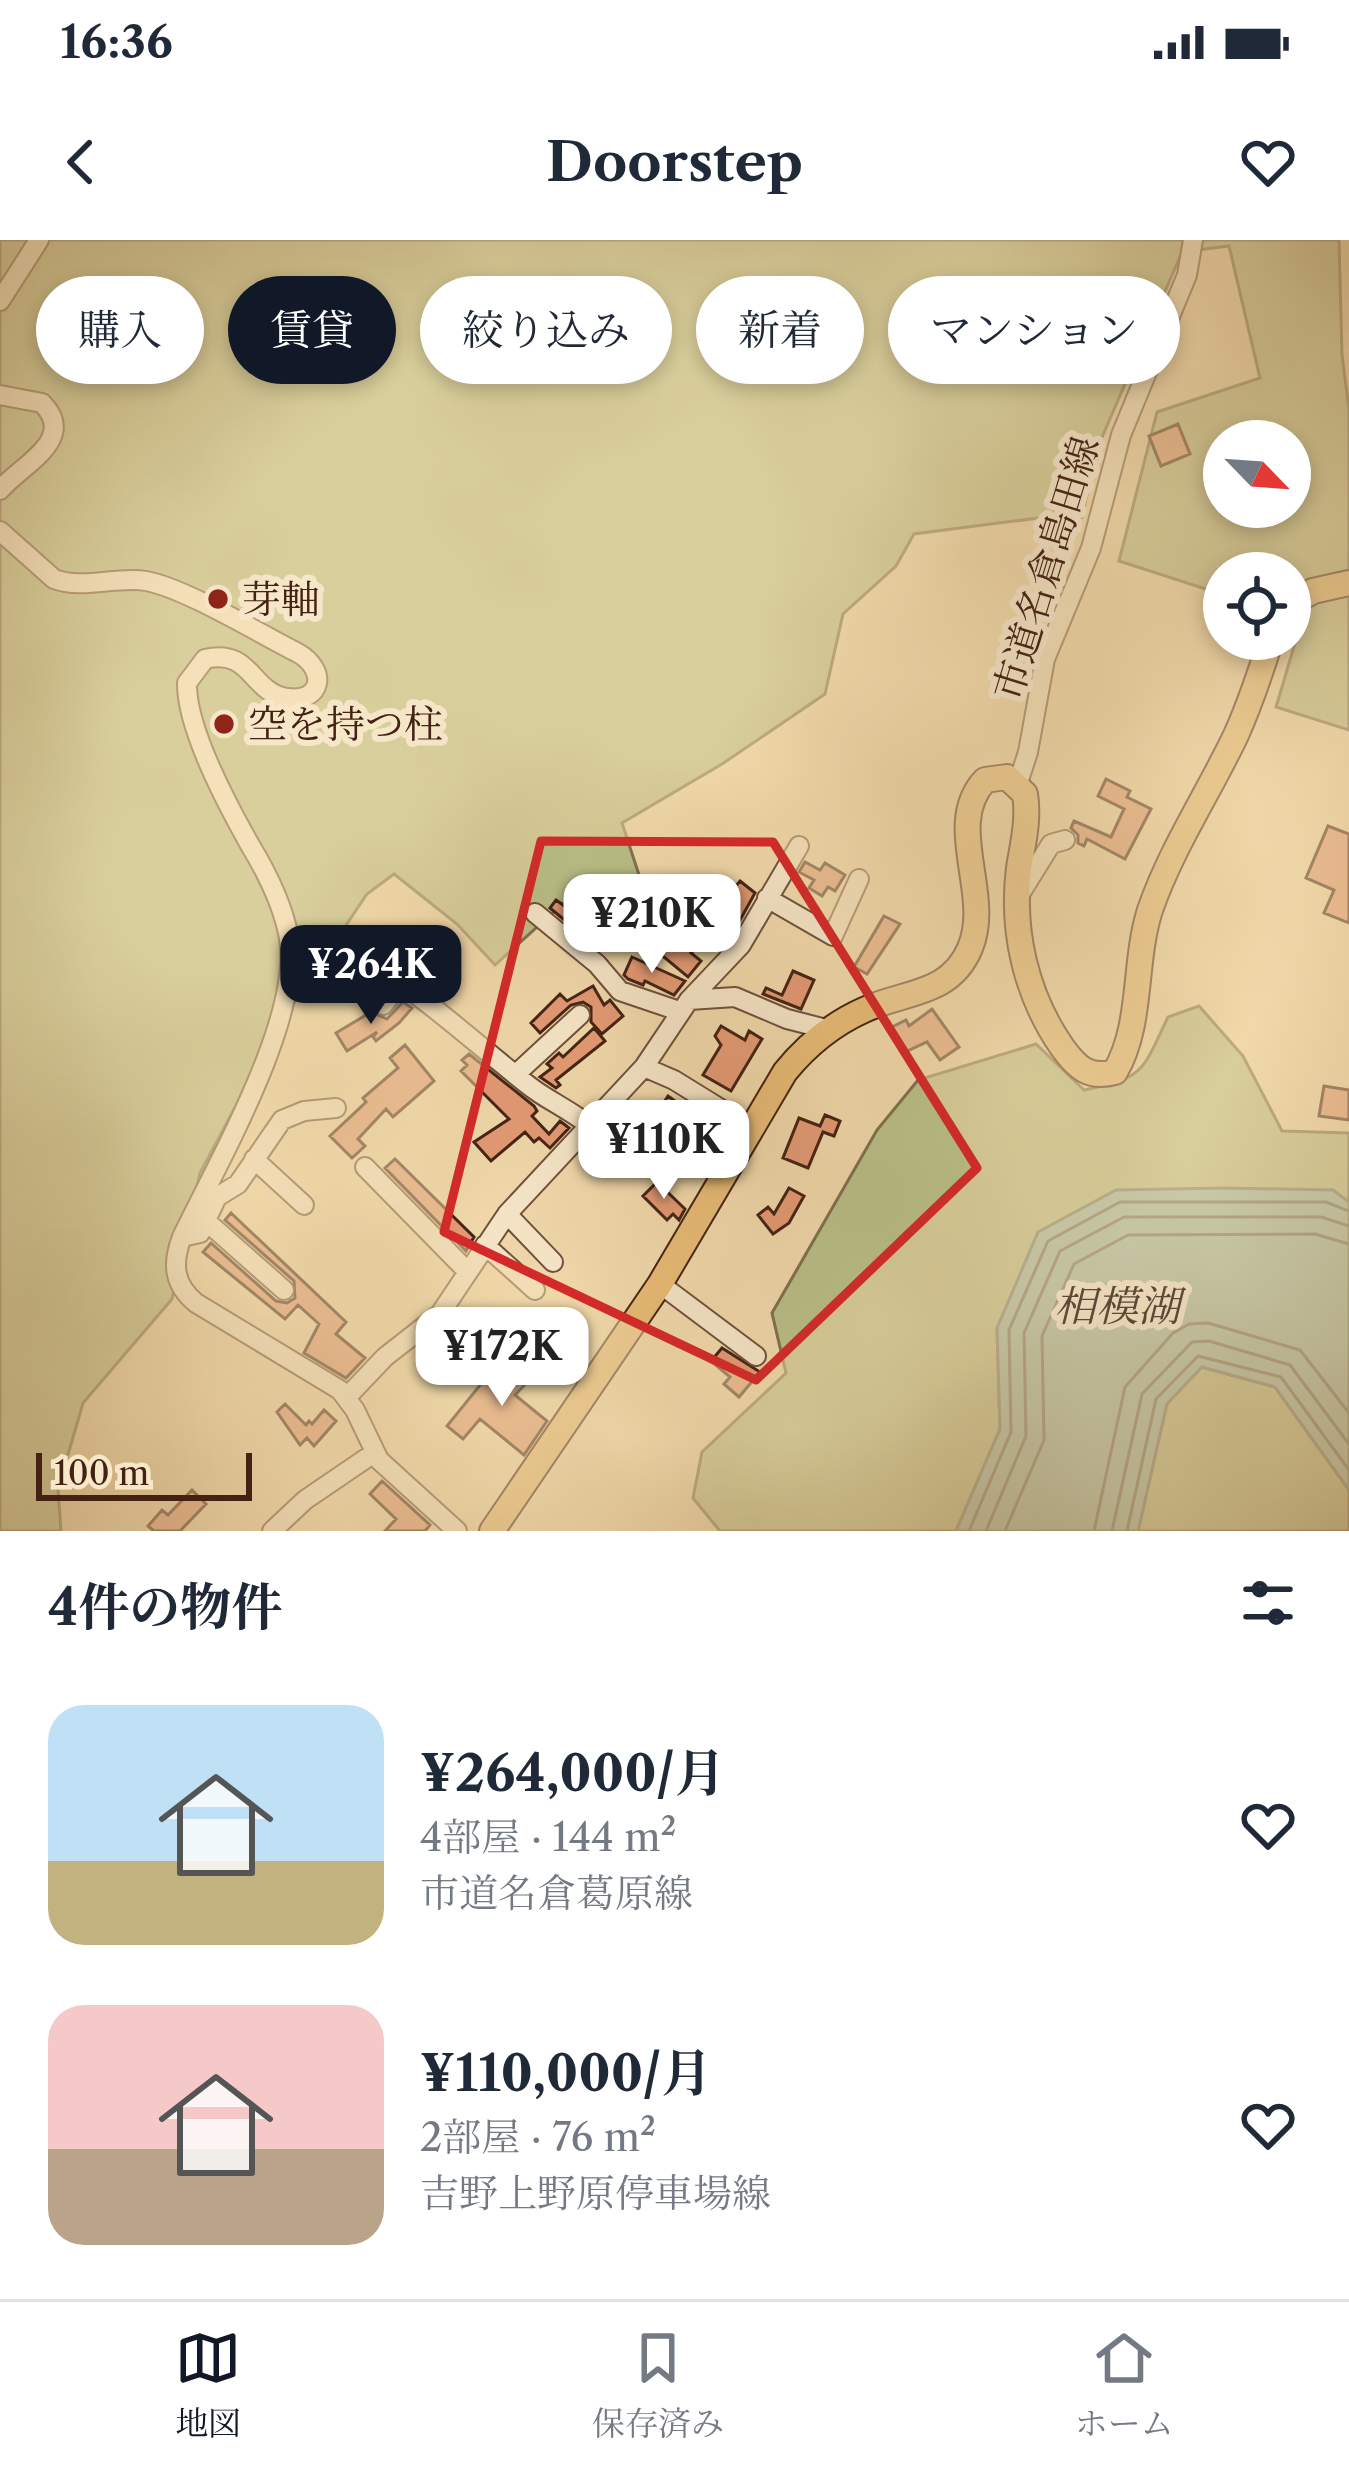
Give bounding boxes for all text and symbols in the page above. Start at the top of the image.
text: 16:36 [60,14,173,70]
icon: back [48,129,114,195]
text: Doorstep [546,129,803,195]
icon: heart [1235,129,1301,195]
chip: 購入 [36,276,204,384]
chip: 賃貸 [228,276,396,384]
chip: 絞り込み [420,276,672,384]
chip: 新着 [696,276,864,384]
chip: マンション [888,276,1180,384]
north arrow [1203,420,1311,528]
map controls [1203,420,1311,660]
street label: 市道名倉島田線 [983,430,1109,706]
button: locate [1203,552,1311,660]
place label: 芽軸 [242,575,320,623]
marker: 芽軸 [205,586,231,612]
place label: 空を持つ柱 [248,700,443,748]
marker: 空を持つ柱 [211,711,237,737]
pin: ¥210K [568,874,736,976]
text: ¥210K [591,889,713,937]
pin: ¥264K [287,925,455,1027]
text: ¥264K [307,940,435,988]
pin: ¥110K [580,1100,748,1202]
text: ¥110K [605,1115,723,1163]
water label: 相模湖 [1054,1280,1187,1332]
pin: ¥172K [418,1307,586,1409]
text: ¥172K [443,1322,561,1370]
scale bar [36,1447,252,1500]
text: 100 m [54,1453,149,1494]
icon: filters [1235,1570,1301,1636]
text: 4件の物件 [48,1576,282,1638]
text: ¥264,000/月 [420,1742,726,1804]
icon: home [144,1753,288,1897]
icon: heart [1235,1792,1301,1858]
text: 4部屋 · 144 m² [420,1813,676,1861]
text: 市道名倉葛原線 [420,1869,693,1917]
text: ¥110,000/月 [420,2042,712,2104]
icon: home [144,2053,288,2197]
icon: heart [1235,2092,1301,2158]
text: 2部屋 · 76 m² [420,2113,656,2161]
text: 吉野上野原停車場線 [420,2169,771,2217]
tab: 地図 [175,2325,241,2444]
tab: 保存済み [592,2325,724,2444]
tab: ホーム [1075,2325,1174,2444]

